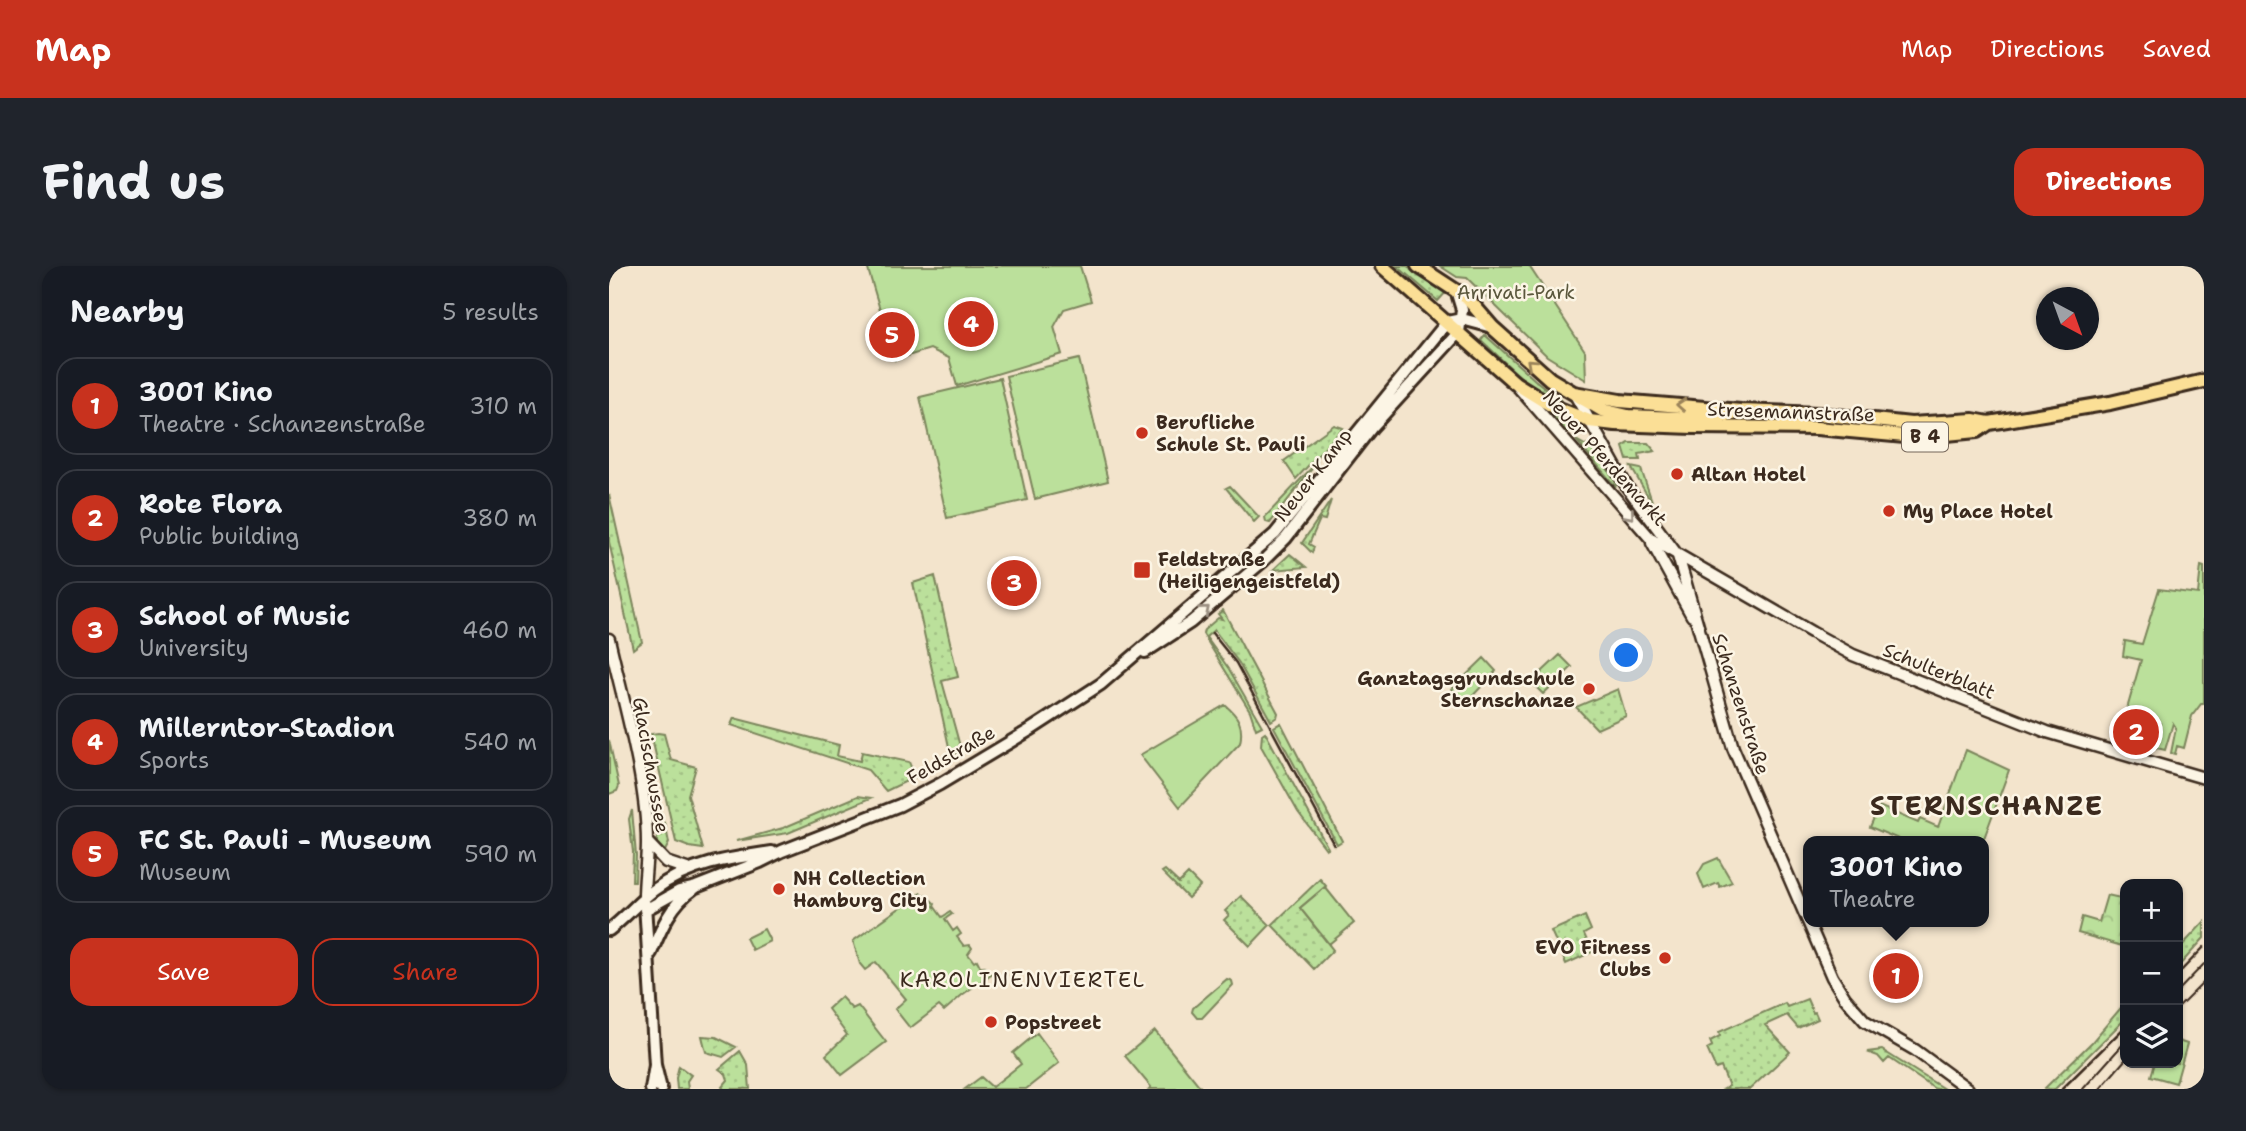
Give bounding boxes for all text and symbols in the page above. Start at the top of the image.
text: Map [35,27,111,72]
text: Map [1901,33,1952,65]
text: Directions [1990,33,2105,65]
text: Saved [2143,33,2211,65]
button: Directions [2014,148,2204,216]
text: Find us [42,149,225,215]
park label: Arrivati-Park [1457,280,1575,305]
north arrow [2036,287,2099,350]
text: Nearby [70,291,185,332]
text: 5 results [442,297,539,327]
pin: 4 [948,298,994,350]
pin: 5 [869,309,915,361]
one-way arrow [1526,358,1539,371]
text: 3001 Kino [139,374,273,409]
street label: Neuer Pferdemarkt [1537,385,1673,531]
text: 1 [90,391,100,421]
text: 310 m [469,391,537,421]
one-way arrow [1675,397,1686,412]
street label: Stresemannstraße [1707,397,1875,427]
text: Theatre · Schanzenstraße [139,409,426,439]
place label: Berufliche Schule St. Pauli [1156,410,1306,457]
road number: B 4 [1902,422,1948,452]
street label: Neuer Kamp [1269,423,1357,527]
marker: Berufliche Schule St. Pauli [1134,425,1150,441]
place label: Altan Hotel [1691,462,1806,487]
marker: Altan Hotel [1669,466,1685,482]
text: Rote Flora [139,486,282,521]
place label: My Place Hotel [1903,499,2053,524]
text: 2 [87,503,103,533]
text: 380 m [462,503,537,533]
marker: My Place Hotel [1881,503,1897,519]
one-way arrow [1622,508,1635,520]
text: Public building [139,521,299,551]
place label: Feldstraße (Heiligengeistfeld) [1158,547,1340,594]
pin: 3 [991,557,1037,609]
marker: Feldstraße (Heiligengeistfeld) [1132,560,1152,580]
text: School of Music [139,598,350,633]
one-way arrow [1197,606,1210,618]
text: 3 [87,615,103,645]
text: 460 m [462,615,537,645]
street label: Schanzenstraße [1706,630,1776,778]
text: University [139,633,249,663]
street label: Schulterblatt [1879,637,1999,705]
your location [1609,638,1643,672]
place label: Ganztagsgrundschule Sternschanze [1357,666,1575,713]
marker: Ganztagsgrundschule Sternschanze [1581,681,1597,697]
street label: Glacischaussee [627,695,675,835]
pin: 2 [2113,706,2159,758]
text: Millerntor-Stadion [139,710,395,745]
street label: Feldstraße [902,720,1000,790]
text: 4 [87,727,103,757]
text: 540 m [464,727,537,757]
text: Sports [139,745,210,775]
district label: STERNSCHANZE [1870,788,2104,823]
text: FC St. Pauli - Museum [139,822,431,857]
popup [1803,836,1989,927]
text: 5 [88,839,102,869]
text: 590 m [464,839,537,869]
text: 3001 Kino [1829,849,1963,884]
text: Museum [139,857,231,887]
place label: NH Collection Hamburg City [793,866,928,913]
map controls [2120,879,2183,1068]
button: + [2120,879,2183,942]
marker: NH Collection Hamburg City [771,881,787,897]
text: Theatre [1829,884,1916,914]
place label: EVO Fitness Clubs [1535,935,1651,982]
button: Save [70,938,298,1006]
button: Share [312,938,539,1006]
button: − [2120,942,2183,1005]
marker: EVO Fitness Clubs [1657,950,1673,966]
pin: 1 [1873,950,1919,1002]
district label: KAROLINENVIERTEL [900,966,1146,994]
button: layers [2120,1005,2183,1068]
place label: Popstreet [1005,1010,1101,1035]
marker: Popstreet [983,1014,999,1030]

